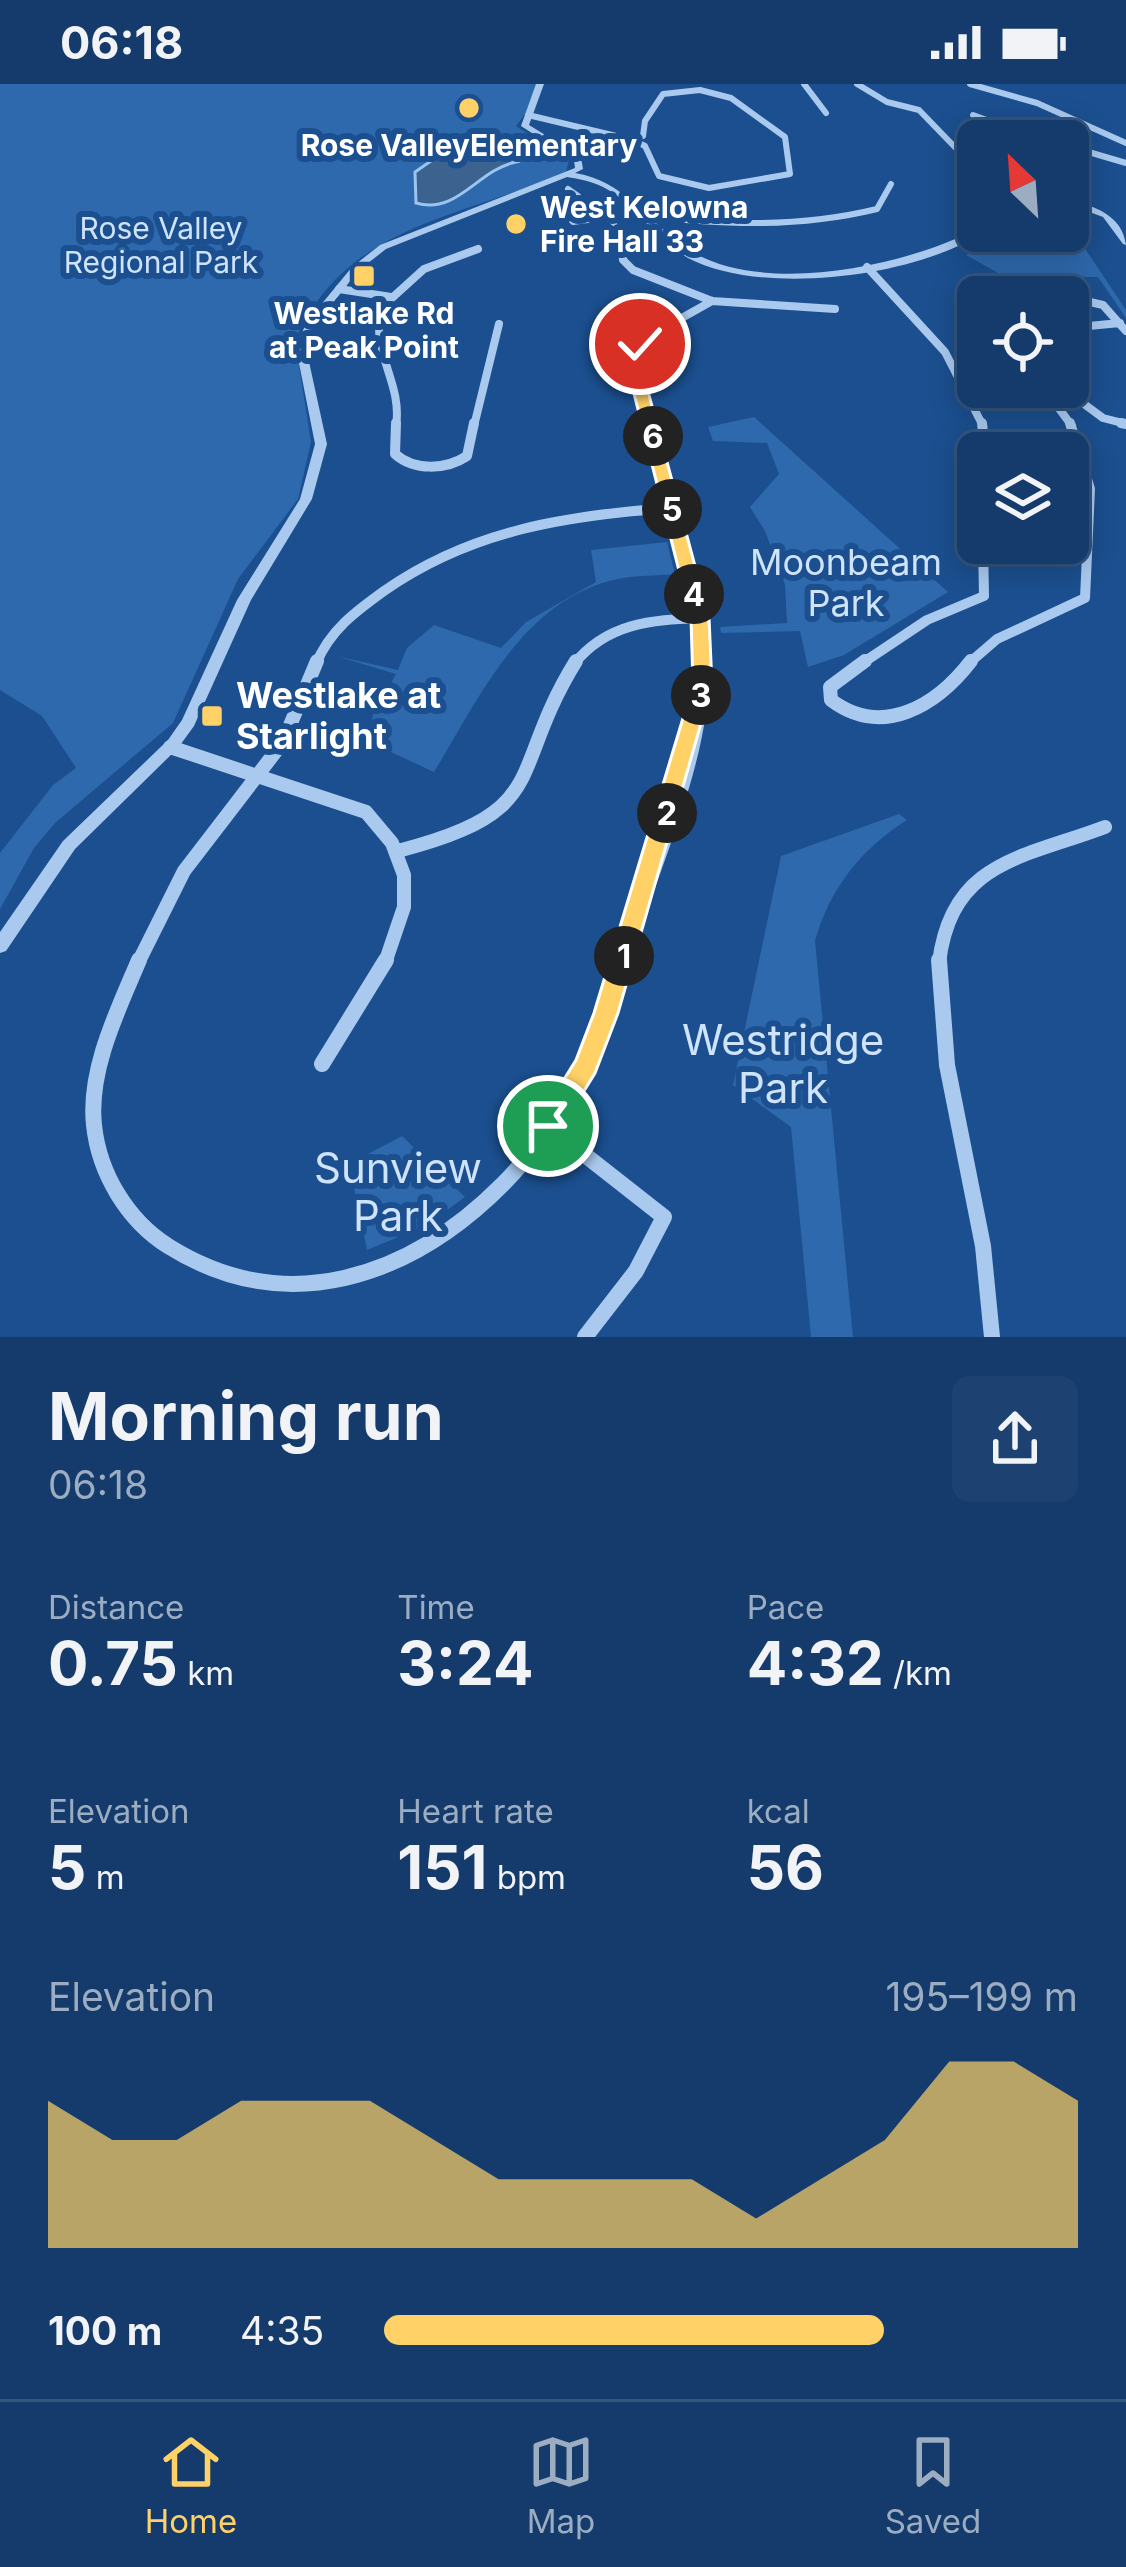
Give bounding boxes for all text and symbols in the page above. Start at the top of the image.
text: 06:18 [60,15,183,70]
marker: Rose ValleyElementary [456,95,482,121]
north arrow [957,120,1089,252]
map controls [957,120,1089,564]
place label: Rose ValleyElementary [301,127,637,163]
place label: West Kelowna Fire Hall 33 [540,189,748,259]
park label: Rose Valley Regional Park [64,210,259,280]
marker: West Kelowna Fire Hall 33 [503,211,529,237]
marker: Westlake Rd at Peak Point [351,263,377,289]
button: locate [957,276,1089,408]
pin [589,293,691,395]
place label: Westlake Rd at Peak Point [269,295,459,365]
icon: check [607,311,673,377]
pin: 6 [623,406,683,466]
text: 6 [642,416,664,456]
button: layers [957,432,1089,564]
pin: 5 [642,479,702,539]
text: 5 [661,489,683,529]
park label: Moonbeam Park [750,540,942,625]
pin: 4 [664,564,724,624]
text: 4 [683,574,705,614]
pin: 3 [671,665,731,725]
place label: Westlake at Starlight [236,673,441,758]
text: 3 [690,675,712,715]
marker: Westlake at Starlight [199,703,225,729]
pin: 2 [637,783,697,843]
text: 2 [657,793,677,833]
pin: 1 [594,926,654,986]
text: 1 [617,936,631,976]
park label: Westridge Park [682,1014,884,1113]
pin [497,1075,599,1177]
icon: arrive [515,1093,581,1159]
park label: Sunview Park [314,1142,482,1241]
text: Morning run [48,1376,444,1456]
button: share [952,1376,1078,1502]
text: 06:18 [48,1461,148,1508]
text: Distance [48,1587,184,1627]
text: Time [397,1587,475,1627]
text: Pace [747,1587,824,1627]
text: 0.75 [48,1627,178,1699]
text: 3:24 [397,1627,534,1699]
text: 4:32 [747,1627,884,1699]
text: km [178,1653,234,1693]
text: /km [884,1653,952,1693]
text: Elevation [48,1791,189,1831]
text: Heart rate [397,1791,554,1831]
text: kcal [747,1791,810,1831]
text: 5 [48,1831,86,1903]
text: 151 [397,1831,487,1903]
text: 56 [747,1831,824,1903]
text: m [86,1857,125,1897]
text: bpm [487,1857,566,1897]
text: Elevation [48,1973,215,2020]
text: 195–199 m [885,1973,1078,2020]
text: 100 m [48,2307,162,2354]
text: 4:35 [240,2307,324,2354]
tab: Home [145,2429,237,2541]
tab: Map [527,2429,595,2541]
tab: Saved [885,2429,981,2541]

